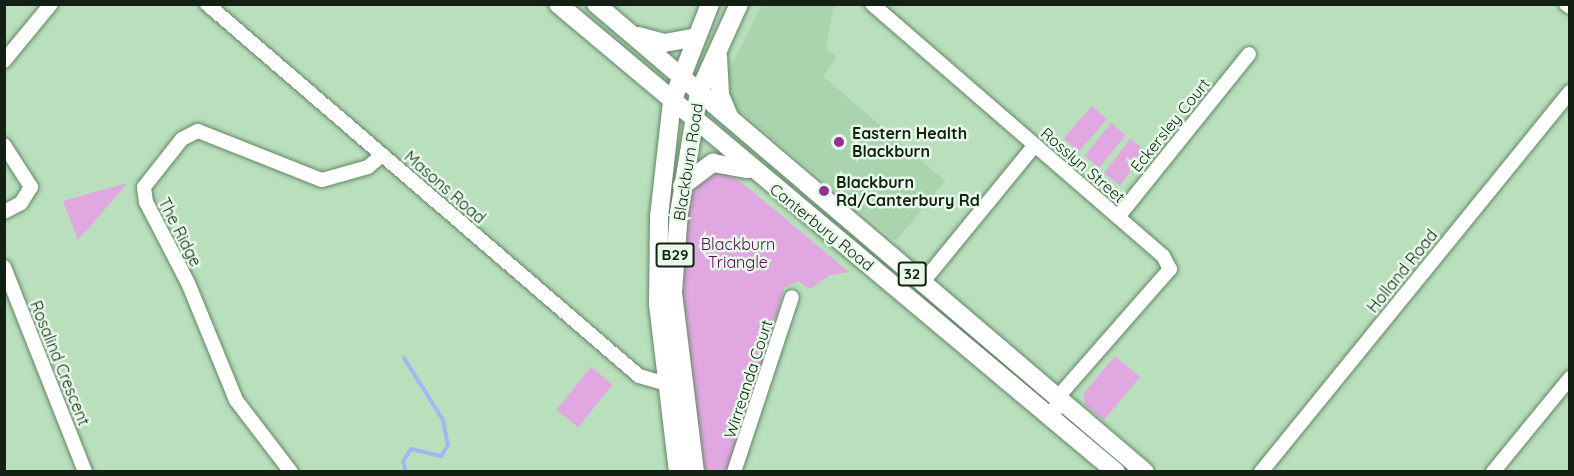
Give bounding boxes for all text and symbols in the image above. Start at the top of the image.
street label: Eckersley Court [1126,74,1214,176]
street label: Blackburn Road [669,102,707,222]
place label: Eastern Health Blackburn [852,123,967,161]
street label: Rosslyn Street [1037,123,1129,207]
marker: Eastern Health Blackburn [830,133,848,151]
street label: Masons Road [401,147,489,227]
place label: Blackburn Rd/Canterbury Rd [836,172,980,210]
street label: Canterbury Road [766,179,878,275]
marker: Blackburn Rd/Canterbury Rd [817,184,831,198]
street label: The Ridge [154,194,206,270]
street label: Holland Road [1363,226,1441,316]
park label: Blackburn Triangle [701,234,775,272]
road number: B29 [656,243,694,267]
road number: 32 [897,262,927,286]
street label: Rosalind Crescent [26,298,94,428]
street label: Wirreanda Court [720,317,776,441]

